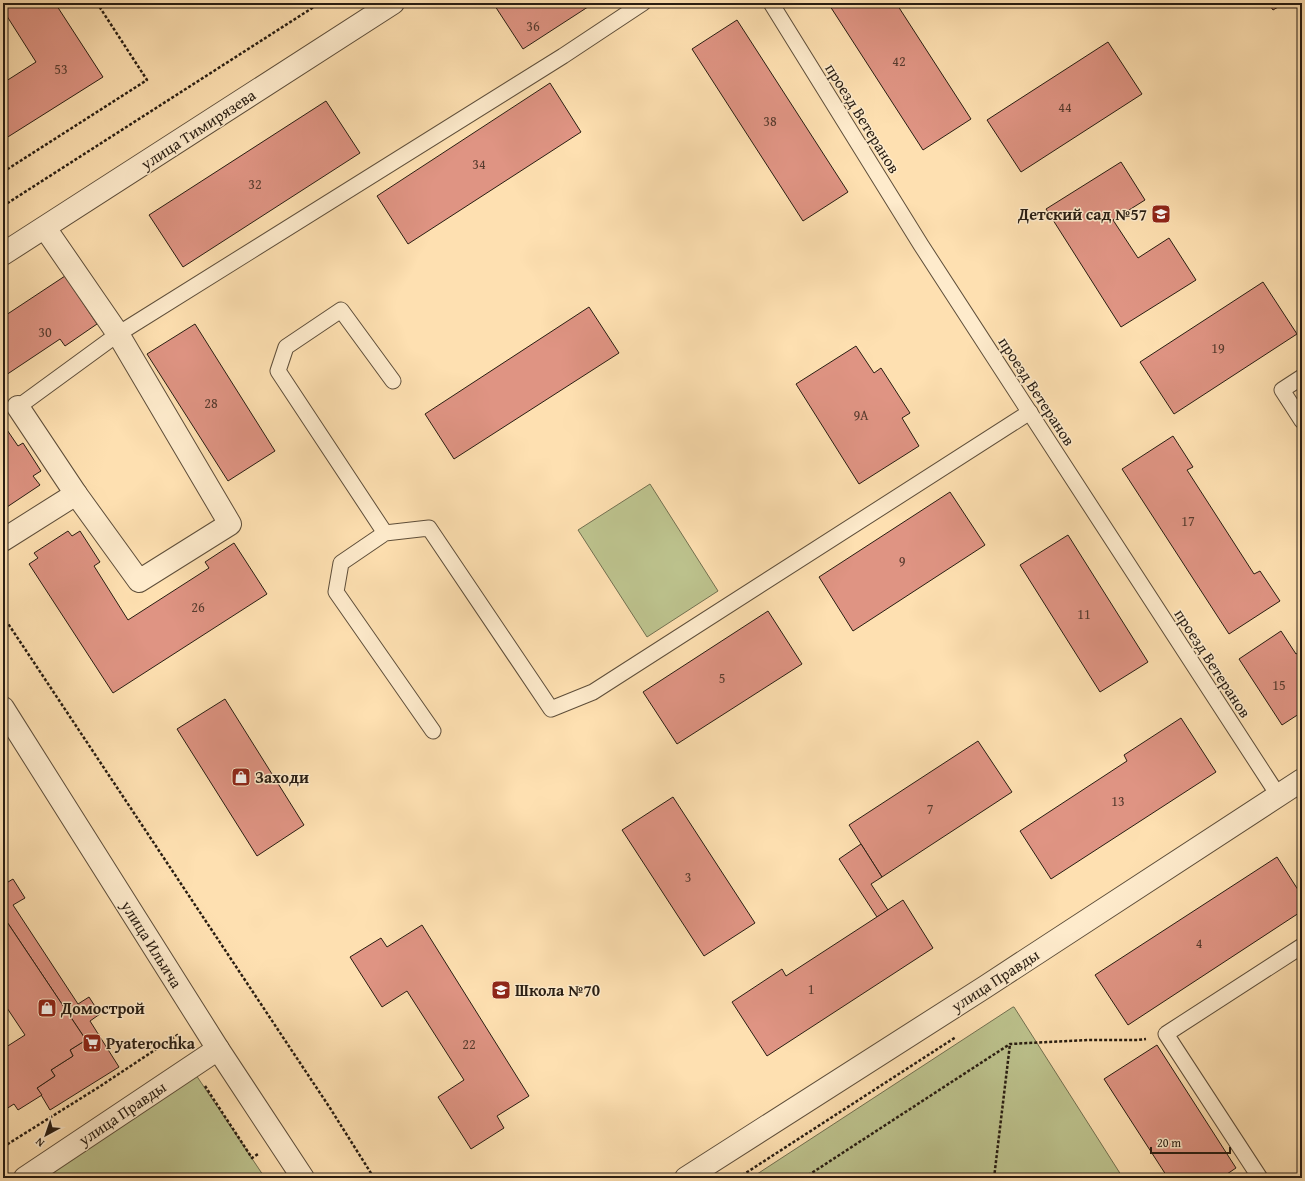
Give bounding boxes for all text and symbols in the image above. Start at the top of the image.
house number: 36 [526,16,540,36]
house number: 42 [892,51,906,71]
street label: проезд Ветеранов [819,58,907,178]
house number: 53 [54,59,68,79]
street label: улица Тимирязева [135,83,261,176]
house number: 44 [1058,97,1072,117]
house number: 38 [763,111,777,131]
house number: 34 [472,154,486,174]
house number: 32 [248,174,262,194]
place label: Детский сад №57 [1017,202,1147,226]
school or university icon: Детский сад №57 [1150,203,1172,225]
house number: 30 [38,322,52,342]
street label: проезд Ветеранов [993,332,1081,450]
house number: 19 [1211,338,1225,358]
house number: 28 [204,393,218,413]
house number: 9А [853,405,869,425]
house number: 17 [1181,511,1195,531]
house number: 9 [899,551,906,571]
house number: 26 [191,597,205,617]
house number: 11 [1077,604,1091,624]
street label: проезд Ветеранов [1169,604,1257,722]
house number: 5 [719,668,725,688]
house number: 15 [1272,675,1286,695]
place label: Заходи [255,765,309,789]
shop icon: Заходи [230,766,252,788]
house number: 13 [1111,791,1125,811]
house number: 7 [927,799,934,819]
house number: 3 [685,867,691,887]
street label: улица Ильича [115,895,189,993]
house number: 4 [1196,933,1203,953]
street label: улица Правды [945,942,1044,1018]
place label: Школа №70 [515,978,600,1002]
school or university icon: Школа №70 [490,979,512,1001]
house number: 1 [808,979,814,999]
place label: Домострой [60,996,145,1020]
shop icon: Домострой [36,997,58,1019]
place label: Pyaterochka [106,1031,196,1055]
supermarket icon: Pyaterochka [81,1032,103,1054]
house number: 22 [462,1034,476,1054]
street label: улица Правды [73,1075,171,1152]
north arrow [26,1115,66,1155]
scale bar [1151,1129,1230,1155]
text: N [31,1134,48,1151]
text: 20 m [1157,1134,1181,1151]

